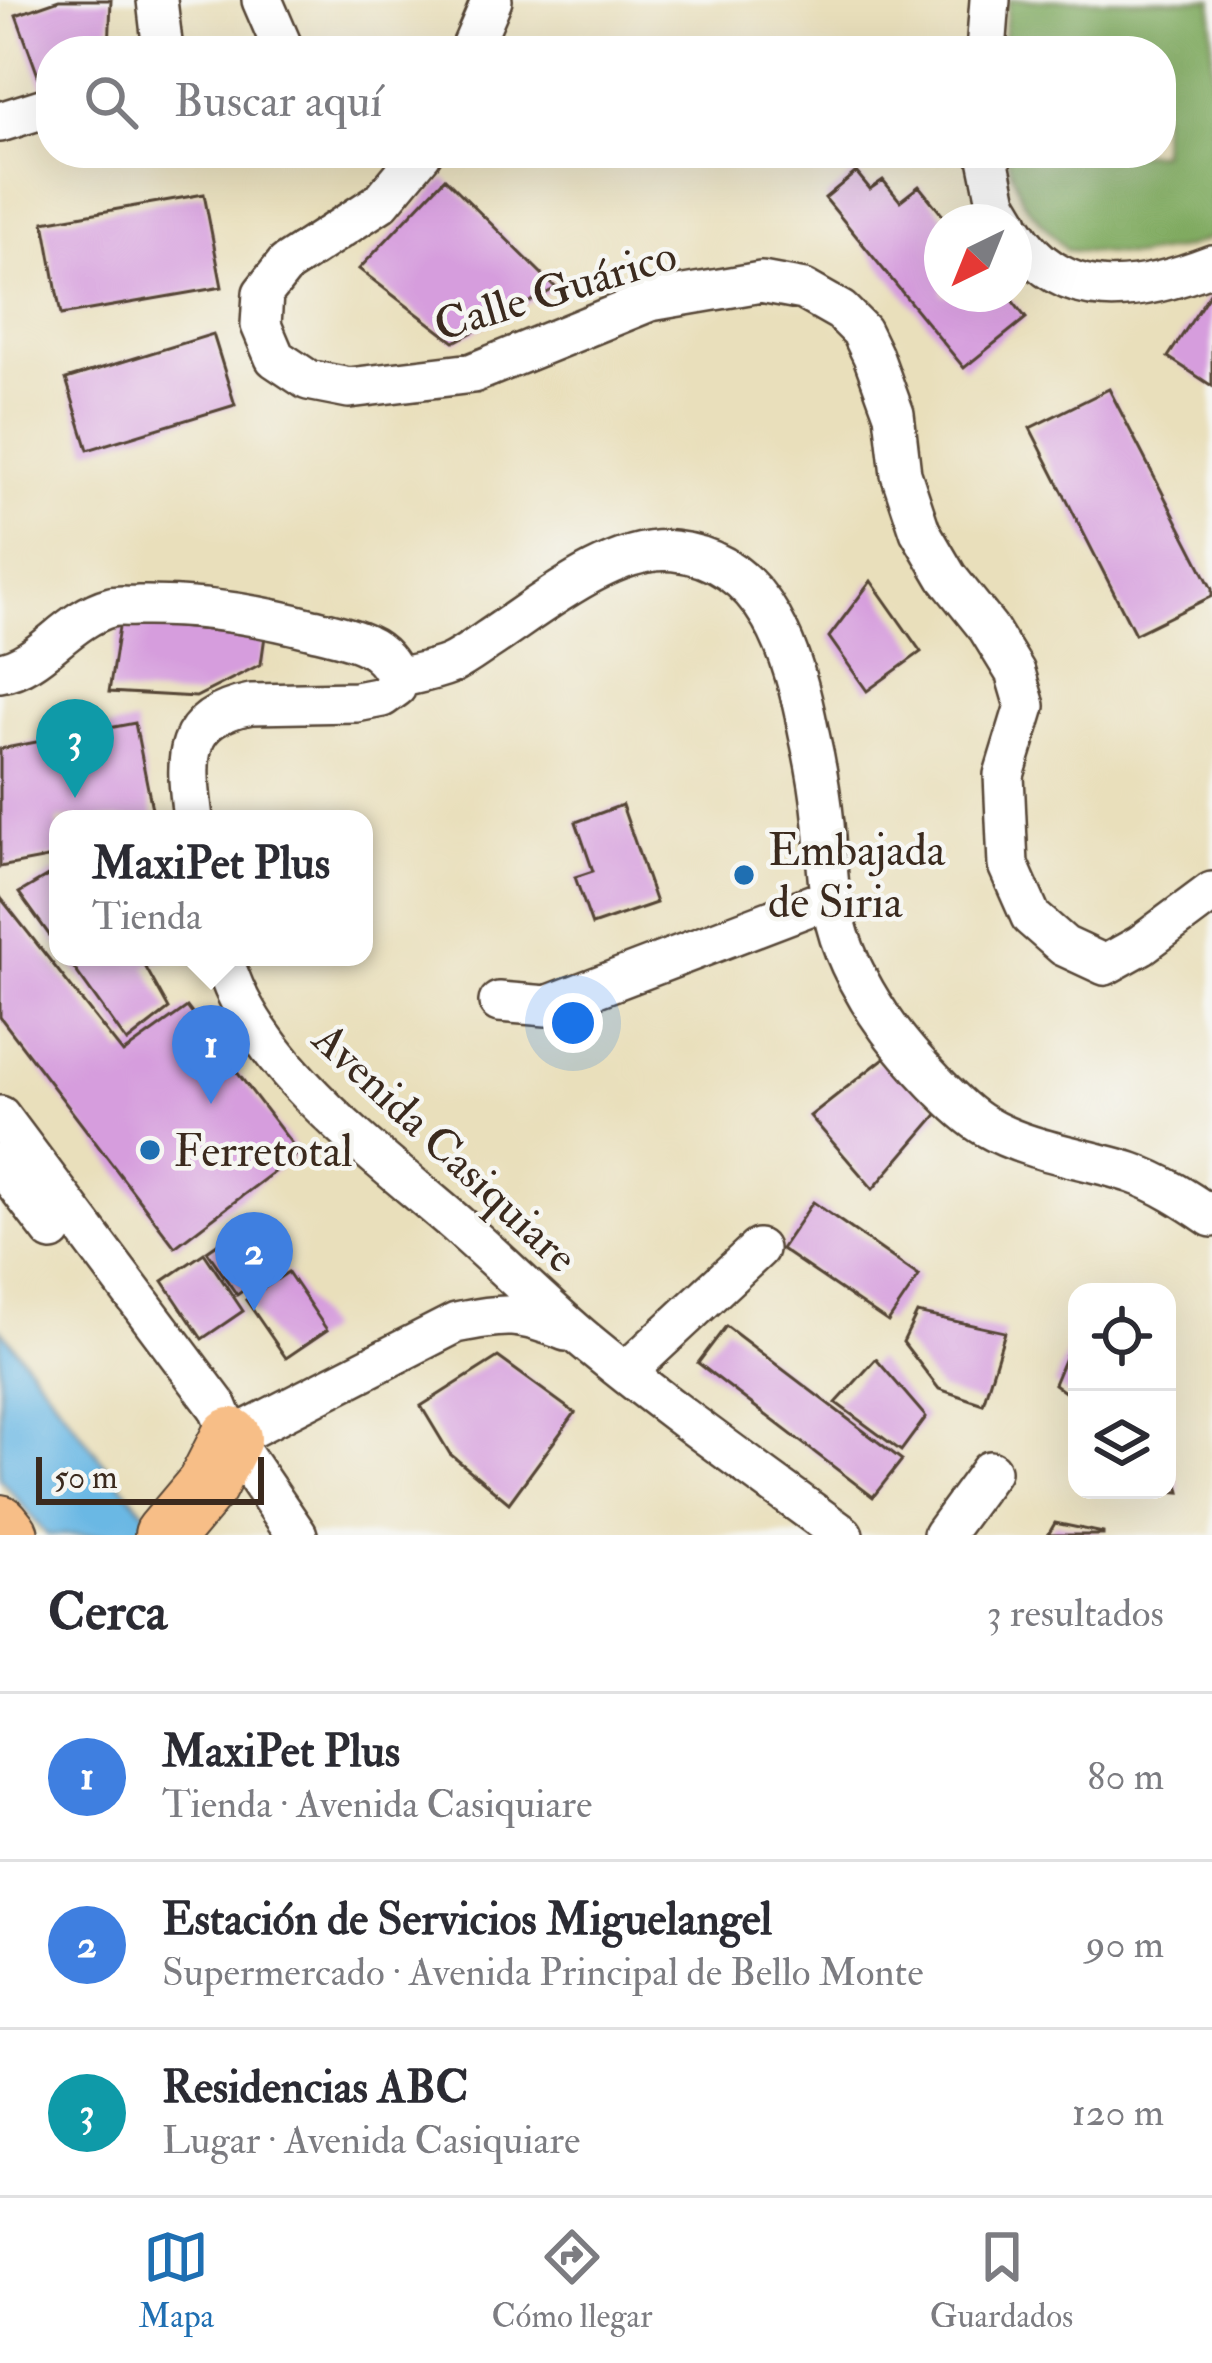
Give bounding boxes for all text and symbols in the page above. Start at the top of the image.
search box [36,36,1176,168]
icon: search [78,69,144,135]
text: Buscar aquí [174,74,382,130]
north arrow [924,204,1032,312]
street label: Calle Guárico [428,228,683,354]
pin: 3 [36,699,114,798]
popup [49,810,373,966]
place label: Embajada de Siria [768,823,946,931]
text: MaxiPet Plus [92,836,330,892]
marker: Embajada de Siria [731,862,757,888]
text: Tienda [92,892,202,941]
your location [543,993,603,1053]
pin: 1 [172,1005,250,1104]
street label: Avenida Casiquiare [300,1011,589,1285]
place label: Ferretotal [174,1124,353,1180]
marker: Ferretotal [137,1137,163,1163]
pin: 2 [215,1212,293,1311]
map controls [1068,1283,1176,1499]
button: locate [1068,1283,1176,1391]
button: layers [1068,1391,1176,1499]
scale bar [36,1451,264,1504]
text: 50 m [54,1457,118,1498]
text: Cerca [48,1581,167,1645]
text: 3 resultados [987,1589,1164,1638]
text: MaxiPet Plus [162,1724,400,1780]
text: 1 [80,1752,94,1801]
text: 80 m [1087,1752,1164,1801]
text: Tienda · Avenida Casiquiare [162,1780,592,1829]
text: Estación de Servicios Miguelangel [162,1892,772,1948]
text: 2 [77,1920,97,1969]
text: 90 m [1086,1920,1164,1969]
text: Supermercado · Avenida Principal de Bello Monte [162,1948,923,1997]
text: Residencias ABC [162,2060,468,2116]
text: 3 [80,2088,94,2137]
text: 120 m [1072,2088,1164,2137]
text: Lugar · Avenida Casiquiare [162,2116,580,2165]
tab: Mapa [139,2224,214,2337]
tab: Cómo llegar [491,2224,652,2337]
tab: Guardados [930,2224,1073,2337]

